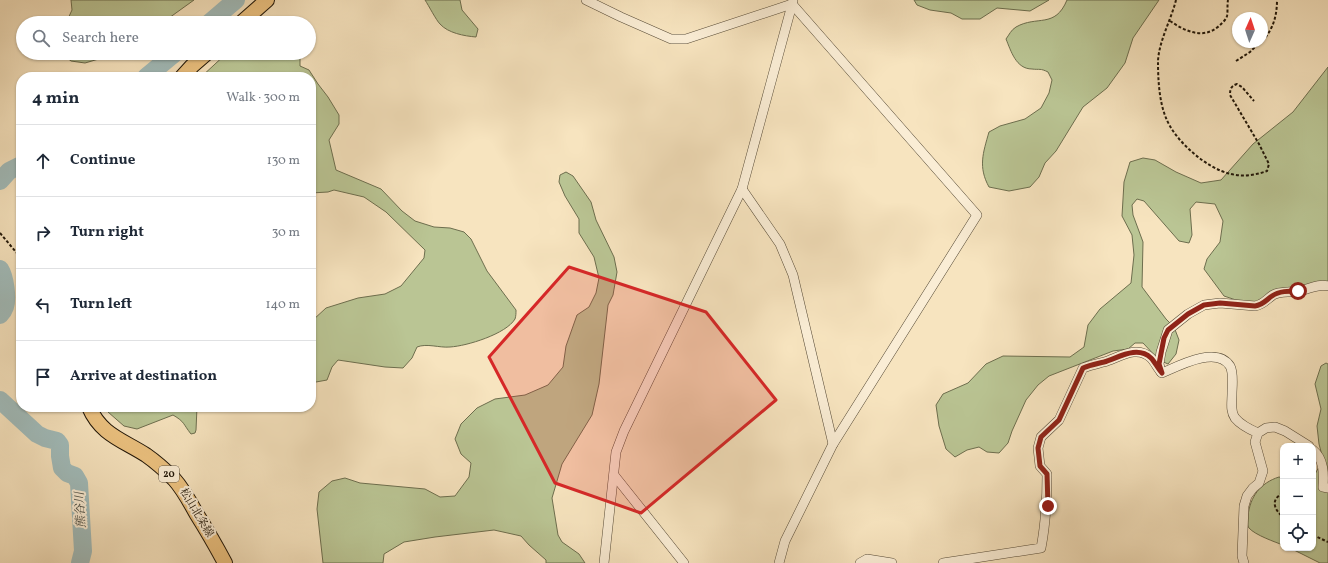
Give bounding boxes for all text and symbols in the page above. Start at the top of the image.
north arrow [1232,12,1268,48]
search box [16,16,316,60]
icon: search [30,27,52,49]
text: Search here [62,28,139,49]
text: 4 min [32,87,79,110]
text: Walk · 300 m [226,89,300,107]
icon: ahead [32,150,54,172]
text: Continue [70,150,135,171]
text: 130 m [267,152,300,170]
icon: right [32,222,54,244]
text: Turn right [70,222,144,243]
text: 30 m [272,224,300,242]
route start [1289,282,1307,300]
icon: left [32,294,54,316]
text: Turn left [70,294,132,315]
text: 140 m [266,296,300,314]
icon: arrive [32,366,54,388]
text: Arrive at destination [70,366,217,387]
map controls [1280,443,1316,551]
button: + [1280,443,1316,479]
road number: 20 [159,466,179,482]
button: − [1280,479,1316,515]
street label: 松山北条線 [175,486,217,540]
water label: 熊谷川 [72,490,90,528]
route end [1039,497,1057,515]
button: locate [1280,515,1316,551]

